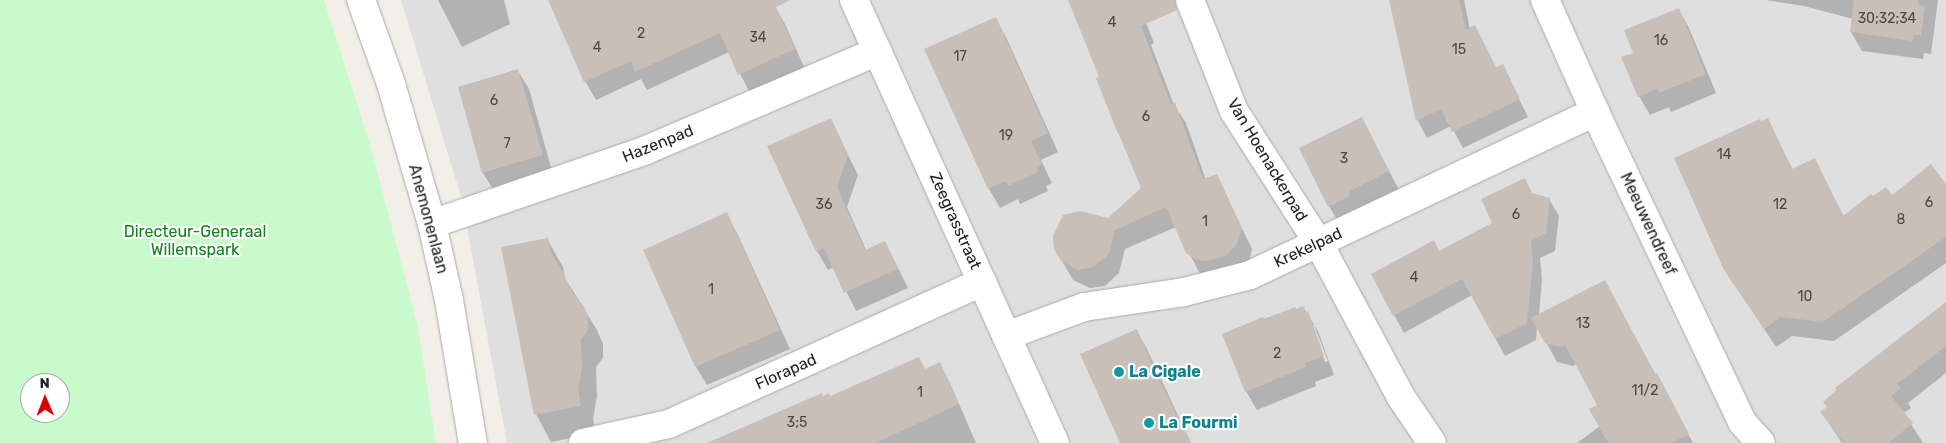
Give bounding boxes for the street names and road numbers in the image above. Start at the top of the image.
street label: Van Hoenackerpad [1223,95,1311,225]
street label: Hazenpad [620,121,696,167]
street label: Anemonenlaan [404,162,452,276]
street label: Zeegrasstraat [925,170,985,272]
street label: Meeuwendreef [1616,170,1680,278]
street label: Krekelpad [1271,224,1345,272]
street label: Florapad [752,350,820,394]

